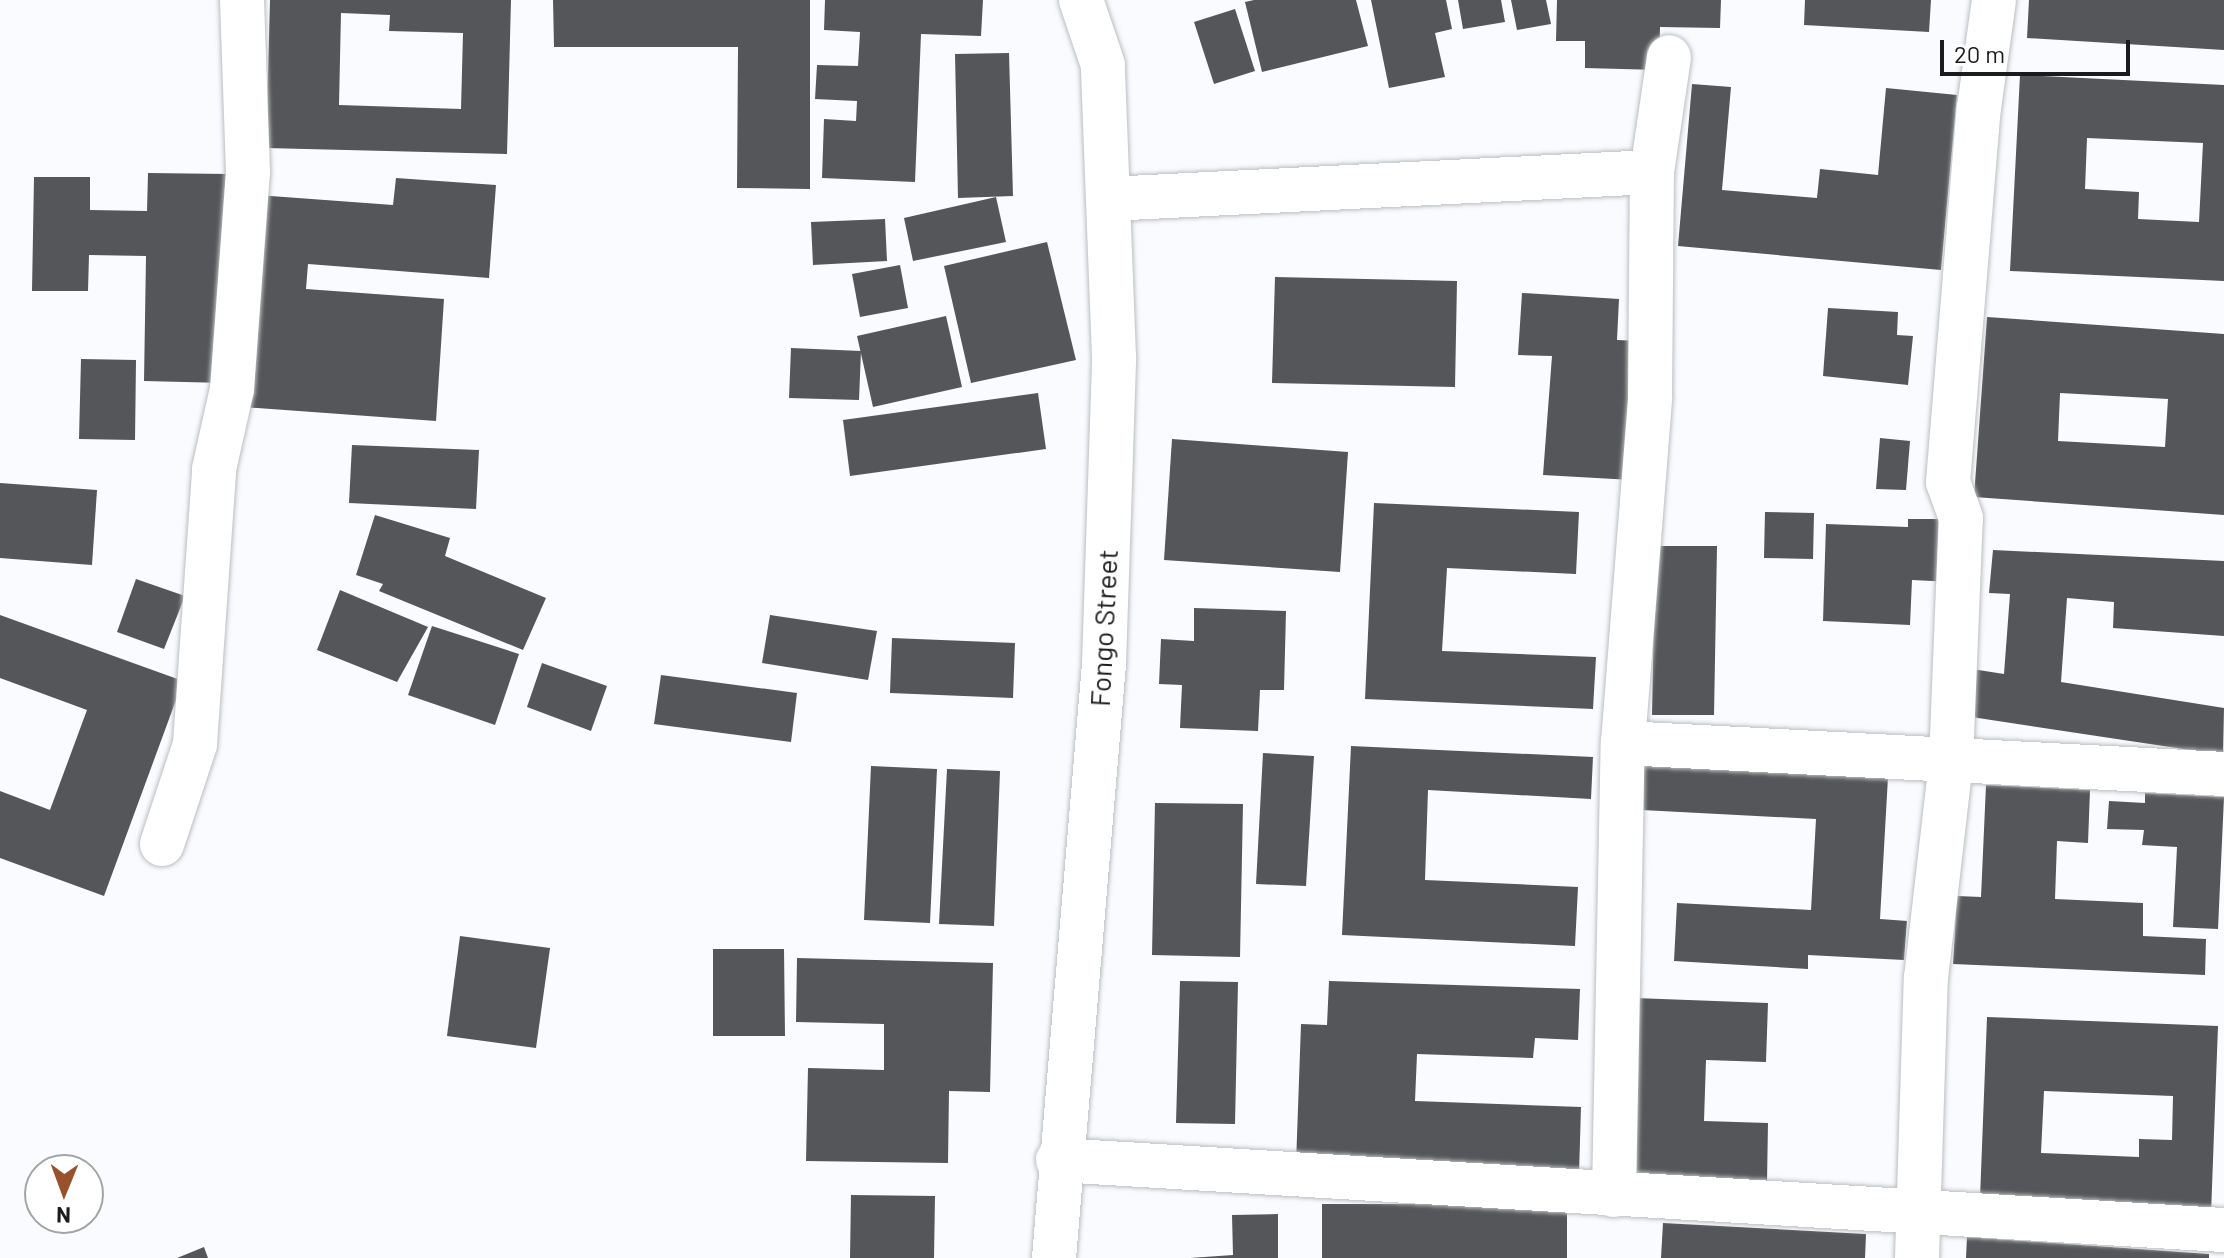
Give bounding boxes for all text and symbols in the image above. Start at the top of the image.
scale bar [1944,24,2134,74]
text: 20 m [1954,39,2005,68]
street label: Fongo Street [1082,549,1124,707]
north arrow [24,1154,104,1234]
text: N [56,1203,71,1229]

